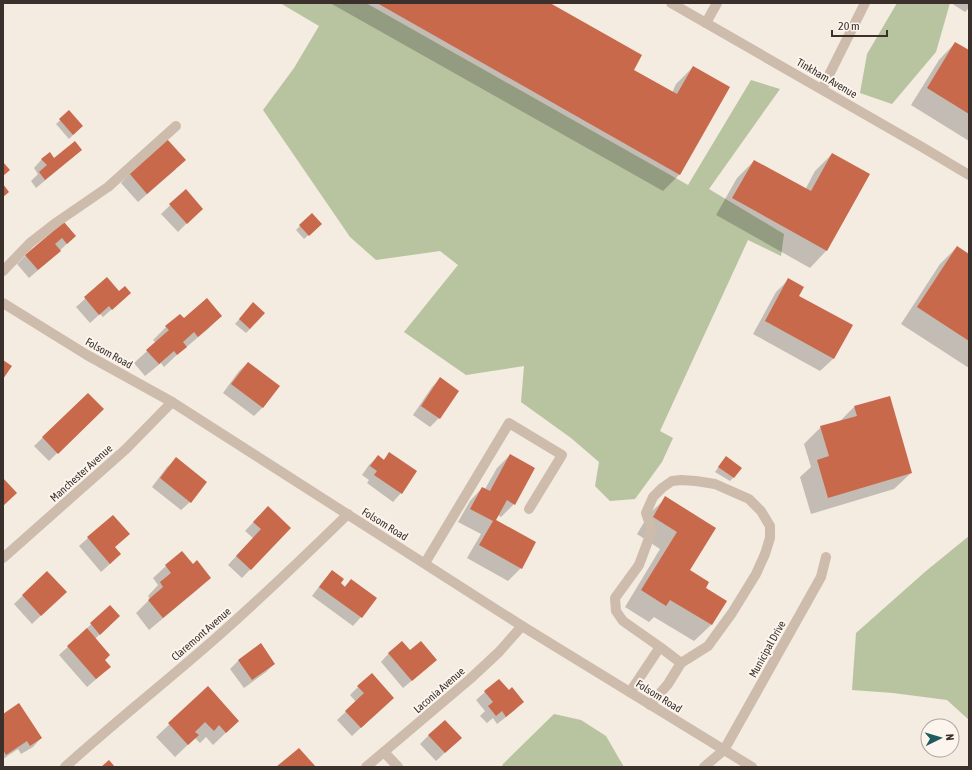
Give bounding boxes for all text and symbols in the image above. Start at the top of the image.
scale bar [832,12,887,38]
text: 20 m [838,19,860,33]
street label: Tinkham Avenue [795,56,859,100]
street label: Folsom Road [83,335,135,371]
street label: Manchester Avenue [47,442,115,504]
street label: Folsom Road [360,505,410,543]
street label: Claremont Avenue [169,605,233,663]
street label: Municipal Drive [746,618,788,680]
street label: Laconia Avenue [411,665,467,715]
street label: Folsom Road [634,677,684,715]
north arrow [920,718,960,758]
text: N [944,733,956,741]

